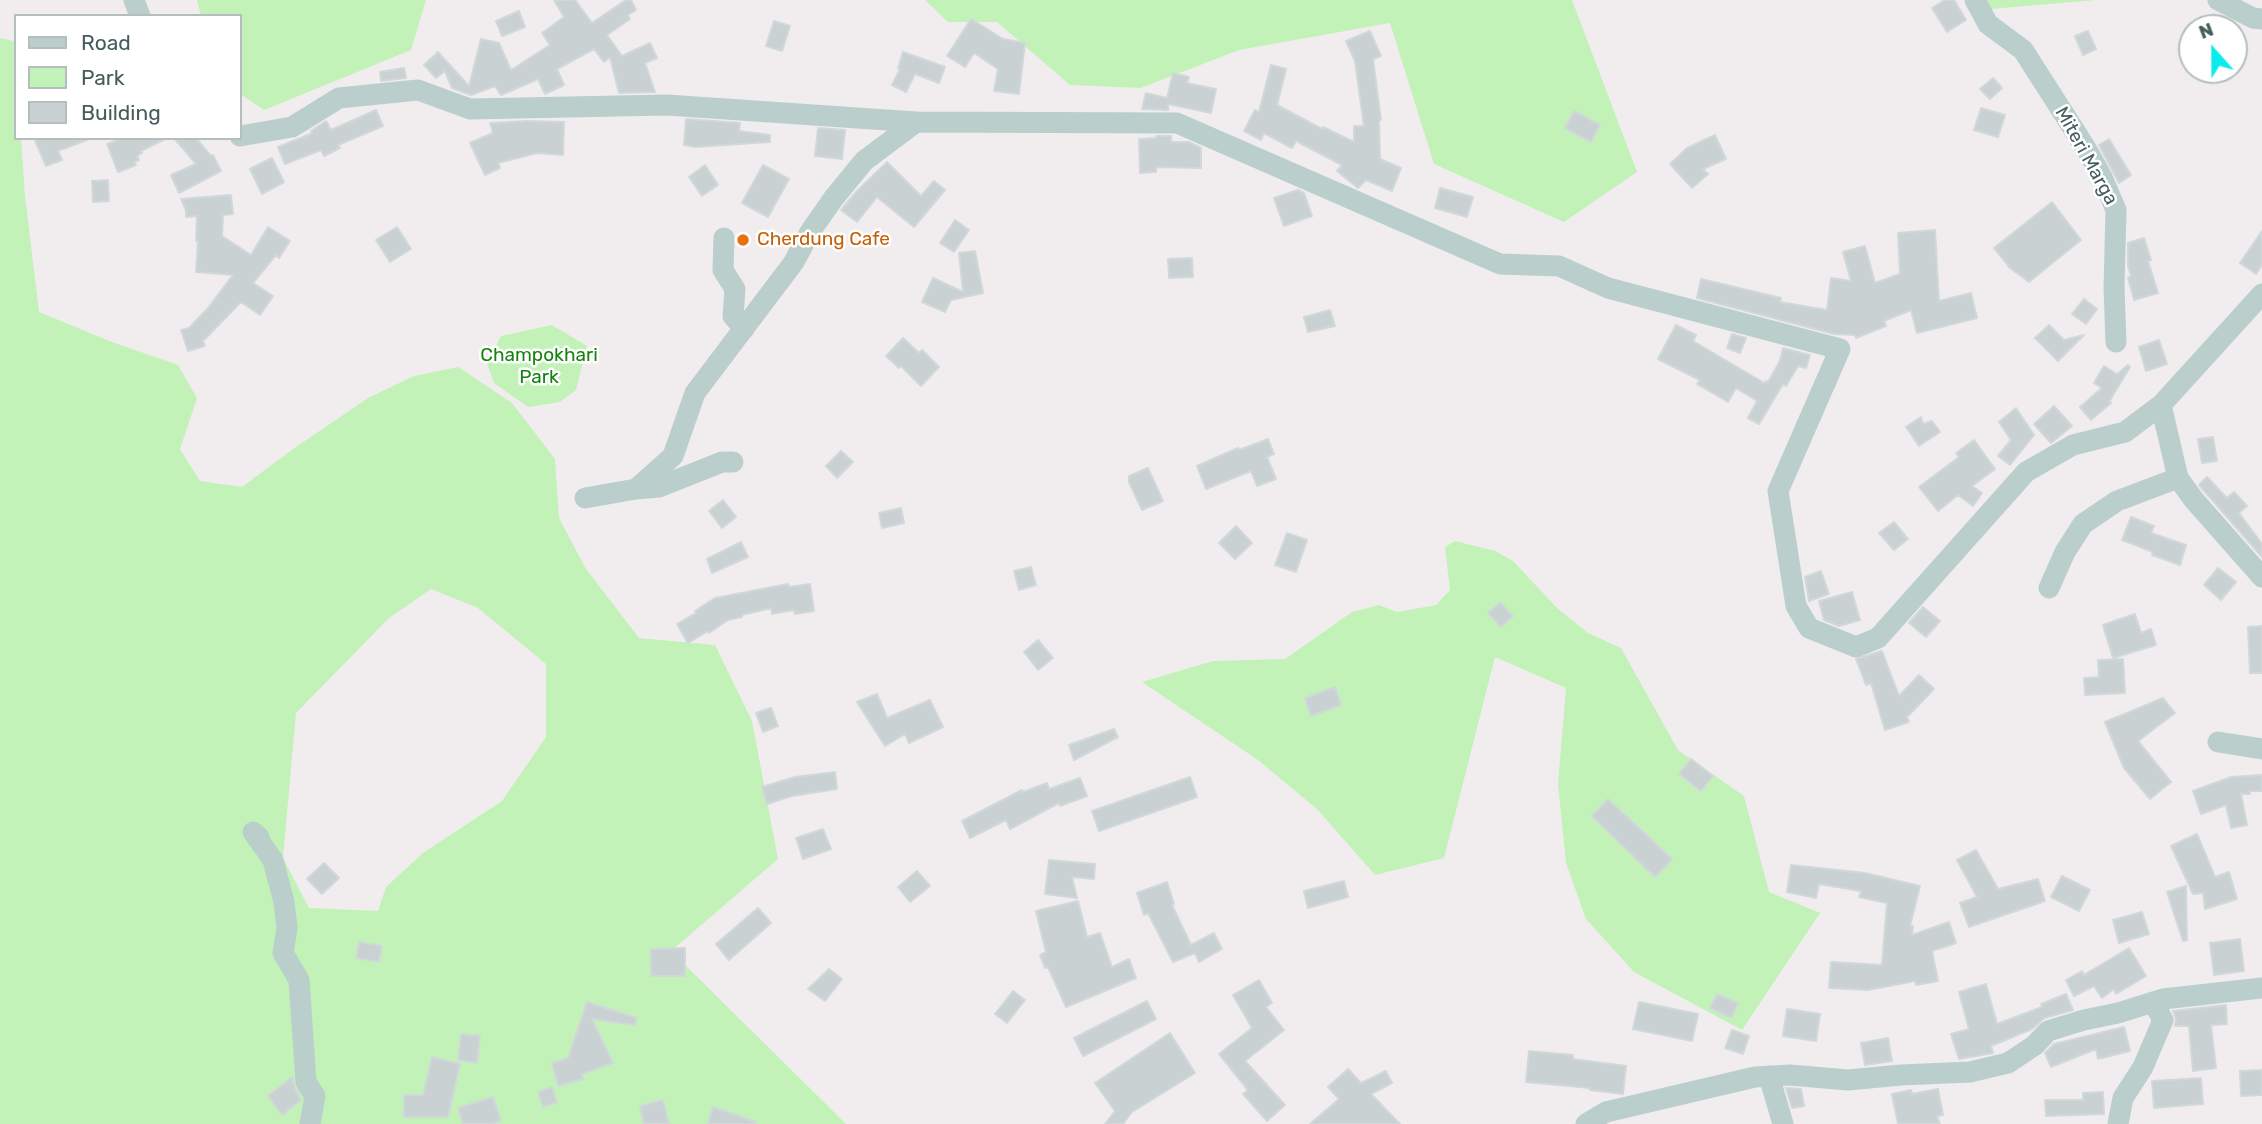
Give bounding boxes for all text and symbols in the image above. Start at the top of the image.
legend [14,14,242,140]
north arrow [2178,14,2248,84]
text: N [2196,18,2217,44]
text: Road [81,30,131,55]
text: Park [81,65,125,90]
text: Building [81,100,161,125]
street label: Miteri Marga [2050,103,2122,209]
place label: Cherdung Cafe [757,229,890,251]
marker: Cherdung Cafe [735,232,751,248]
park label: Champokhari Park [480,345,598,389]

